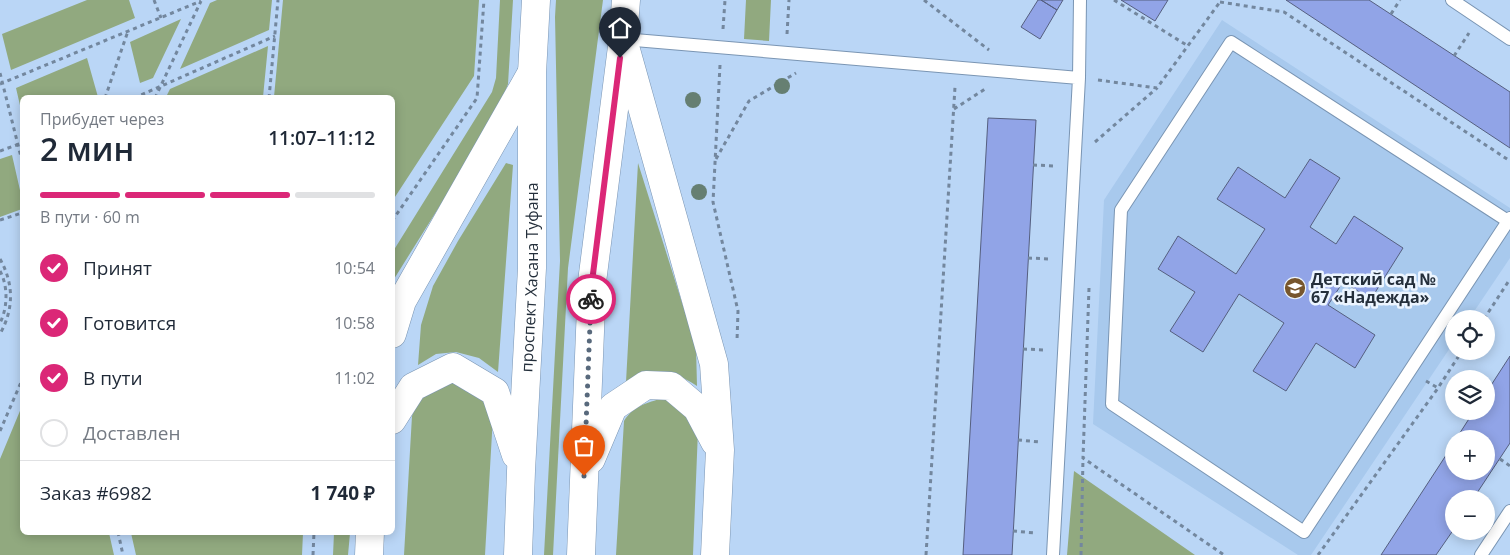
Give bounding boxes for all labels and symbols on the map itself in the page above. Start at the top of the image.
pin [599,7,641,58]
street label: проспект Хасана Туфана [515,182,543,373]
place label: Детский сад № 67 «Надежда» [1311,268,1436,308]
courier [566,274,616,324]
school or university icon: Детский сад № 67 «Надежда» [1283,276,1307,300]
pin [563,425,605,476]

